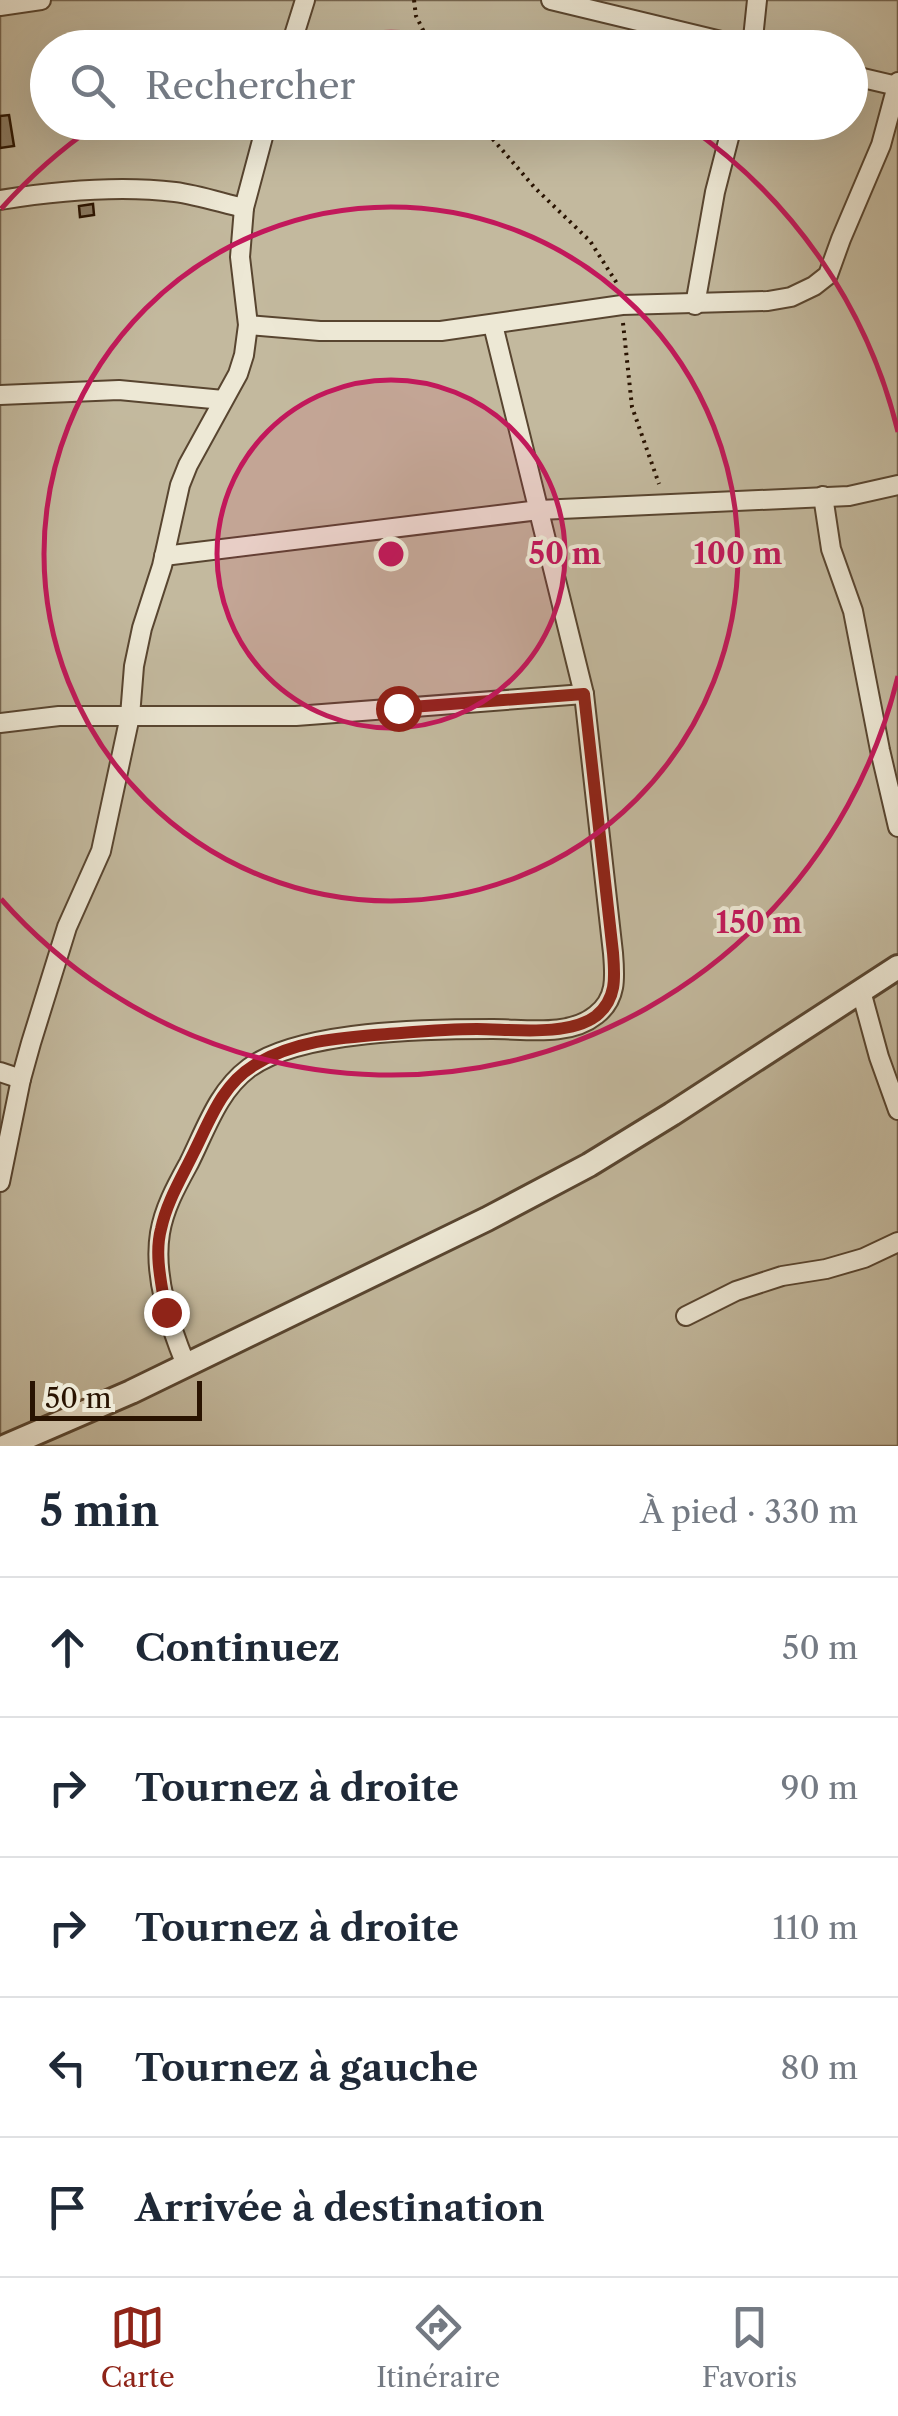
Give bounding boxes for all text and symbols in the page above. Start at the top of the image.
search box [30,30,868,140]
icon: search [65,58,120,113]
text: Rechercher [145,62,355,109]
text: 50 m [528,535,602,572]
text: 100 m [694,535,783,572]
centre of rings [373,536,409,572]
route start [376,686,422,732]
text: 150 m [716,904,802,941]
route end [144,1290,190,1336]
scale bar [30,1376,202,1420]
text: 50 m [45,1381,112,1415]
text: 5 min [40,1485,159,1537]
text: À pied · 330 m [640,1492,858,1531]
icon: ahead [40,1620,95,1675]
text: Continuez [135,1624,340,1671]
text: 50 m [782,1628,858,1667]
icon: right [40,1760,95,1815]
text: Tournez à droite [135,1764,459,1811]
text: 90 m [781,1768,858,1807]
icon: right [40,1900,95,1955]
text: Tournez à droite [135,1904,459,1951]
text: 110 m [772,1908,858,1947]
icon: left [40,2040,95,2095]
text: Tournez à gauche [135,2044,478,2091]
text: 80 m [780,2048,858,2087]
icon: arrive [40,2180,95,2235]
text: Arrivée à destination [135,2184,545,2231]
tab: Carte [101,2300,175,2394]
tab: Itinéraire [376,2300,500,2394]
tab: Favoris [702,2300,797,2394]

